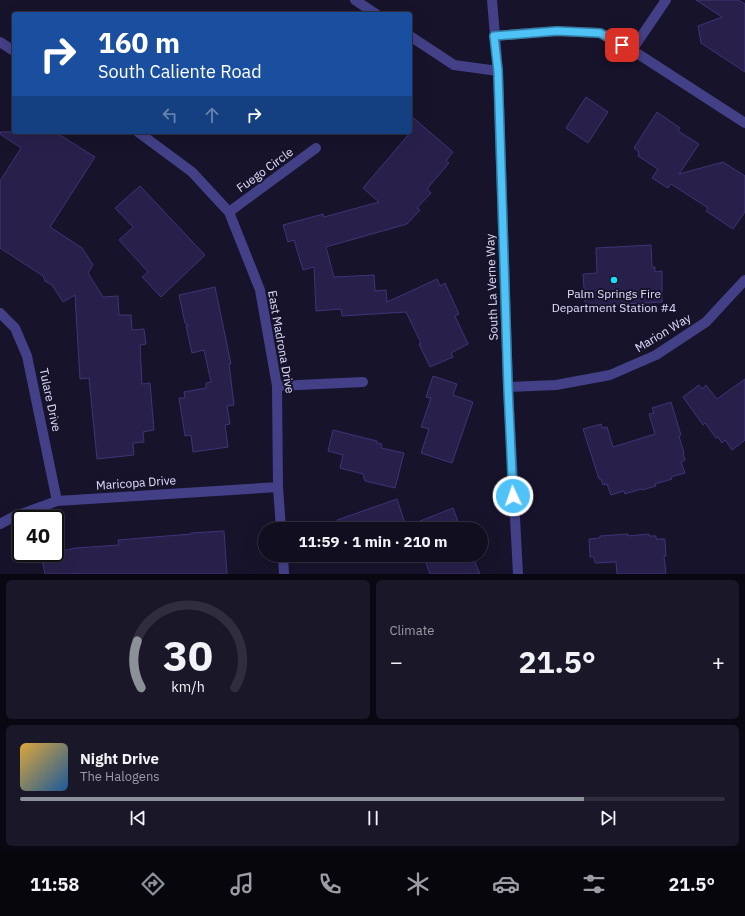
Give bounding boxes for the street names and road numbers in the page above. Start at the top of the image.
street label: Fuego Circle [233,144,296,195]
street label: South La Verne Way [482,233,501,341]
street label: East Madrona Drive [265,289,298,395]
street label: Marion Way [632,310,694,355]
street label: Tulare Drive [36,367,65,433]
street label: Maricopa Drive [95,472,177,493]

